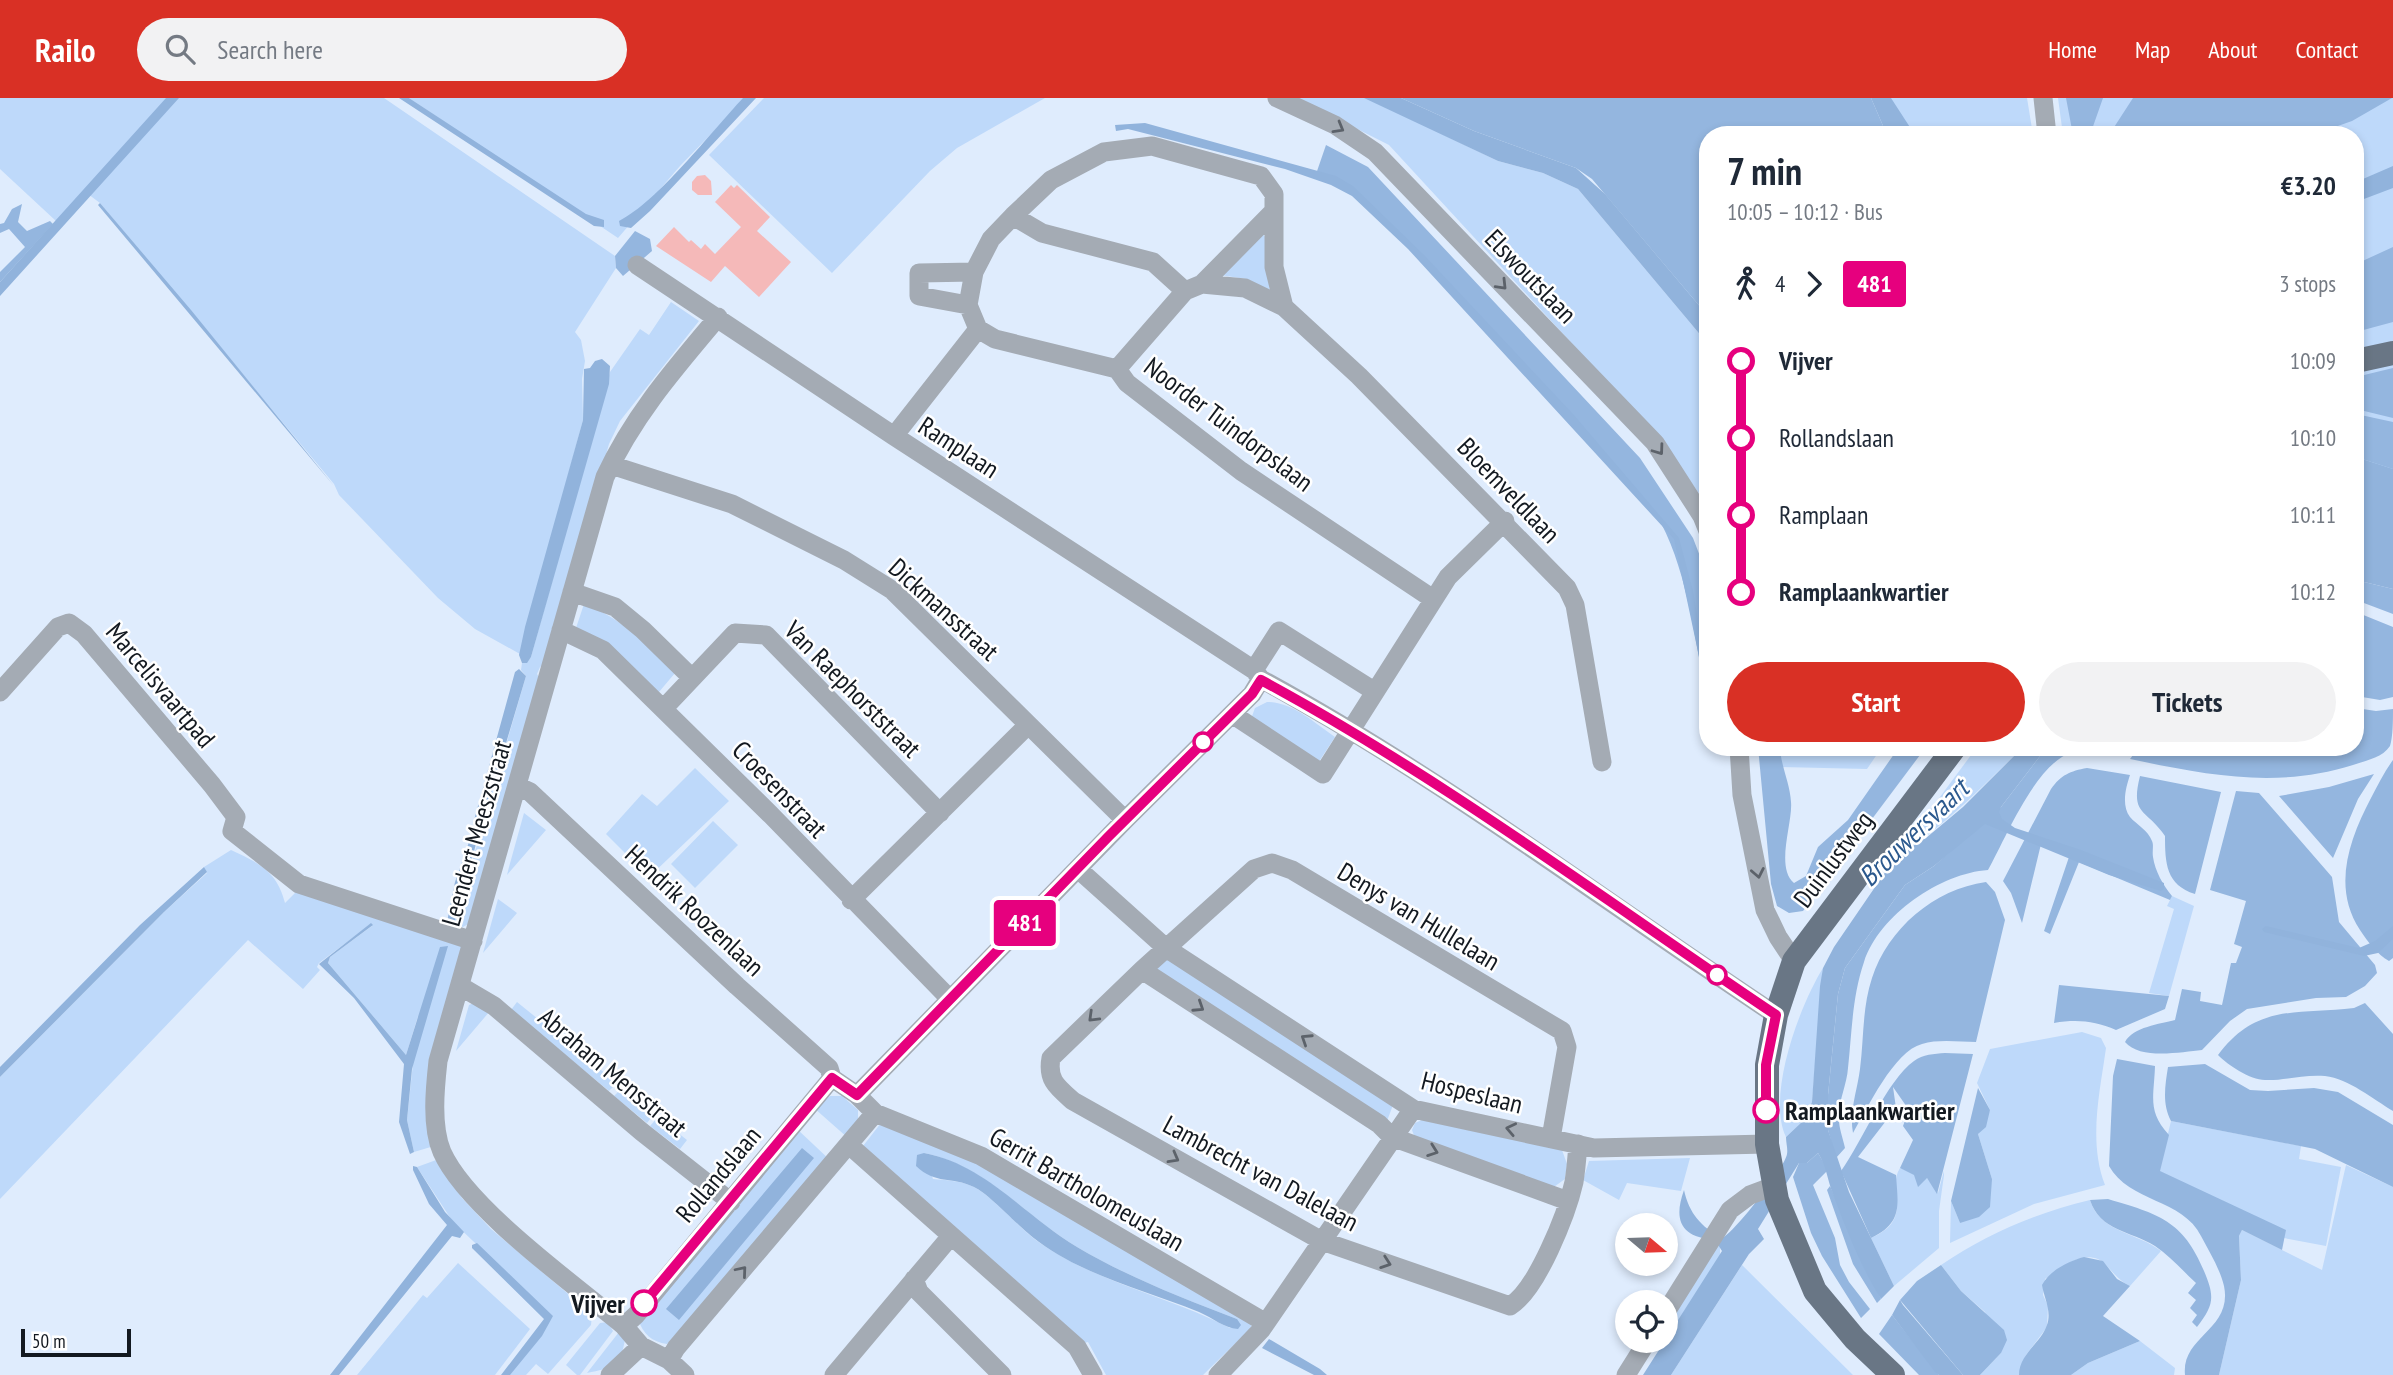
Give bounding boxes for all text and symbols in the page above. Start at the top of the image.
search box [137,18,627,81]
text: Railo [35,28,95,71]
icon: search [161,30,199,68]
text: Search here [217,33,323,66]
text: Home [2048,34,2097,65]
text: Map [2135,34,2170,65]
text: About [2208,34,2257,65]
text: Contact [2295,34,2358,65]
one-way arrow [1331,119,1344,132]
text: 7 min [1727,146,1802,195]
text: €3.20 [2281,169,2336,202]
text: 10:05 – 10:12 · Bus [1727,197,1883,226]
street label: Elswoutslaan [1478,222,1584,330]
icon: walk [1727,265,1765,303]
icon: forward [1795,265,1833,303]
text: 481 [1857,268,1892,299]
text: 4 [1775,269,1785,298]
text: 3 stops [2279,269,2336,298]
one-way arrow [1494,276,1507,289]
text: Vijver [1779,344,1833,377]
text: 10:09 [2290,346,2336,375]
street label: Noorder Tuindorpslaan [1138,350,1320,498]
street label: Ramplaan [913,409,1005,485]
text: Rollandslaan [1779,421,1894,454]
text: 10:10 [2290,423,2336,452]
street label: Bloemveldlaan [1451,430,1567,550]
one-way arrow [1650,442,1663,455]
text: Ramplaan [1779,498,1868,531]
text: 10:11 [2290,500,2336,529]
street label: Dickmansstraat [882,551,1006,667]
text: Ramplaankwartier [1779,575,1949,608]
text: 10:12 [2290,577,2336,606]
street label: Van Raephorststraat [777,613,928,764]
street label: Marcelisvaartpad [99,616,223,754]
button: Start [1727,662,2025,742]
button: Tickets [2039,662,2336,742]
unlabelled marker [1193,732,1213,752]
street label: Croesenstraat [726,733,834,845]
street label: Leendert Meeszstraat [434,736,518,930]
water label: Brouwersvaart [1850,768,1978,894]
street label: Duinlustweg [1786,804,1880,914]
street label: Hendrik Roozenlaan [619,837,771,983]
street label: Denys van Hullelaan [1332,855,1506,977]
one-way arrow [1749,867,1764,879]
line badge: 481 [985,900,1065,946]
text: 481 [1008,907,1042,938]
unlabelled marker [1707,965,1727,985]
one-way arrow [1191,999,1204,1012]
street label: Abraham Mensstraat [532,1000,694,1144]
one-way arrow [1088,1009,1101,1022]
one-way arrow [1301,1035,1314,1048]
street label: Hospeslaan [1418,1064,1526,1120]
place label: Ramplaankwartier [1785,1094,1955,1127]
marker: Ramplaankwartier [1753,1097,1779,1123]
street label: Lambrecht van Dalelaan [1158,1108,1364,1238]
street label: Rollandslaan [668,1119,768,1229]
street label: Gerrit Bartholomeuslaan [984,1120,1190,1258]
one-way arrow [1505,1123,1517,1138]
one-way arrow [1426,1143,1438,1157]
one-way arrow [1166,1150,1179,1163]
north arrow [1615,1213,1678,1276]
map controls [1615,1213,1678,1353]
one-way arrow [1380,1255,1392,1269]
one-way arrow [733,1266,746,1279]
place label: Vijver [570,1287,625,1320]
marker: Vijver [631,1290,657,1316]
button: locate [1615,1290,1678,1353]
scale bar [21,1326,131,1358]
text: 50 m [32,1329,66,1353]

